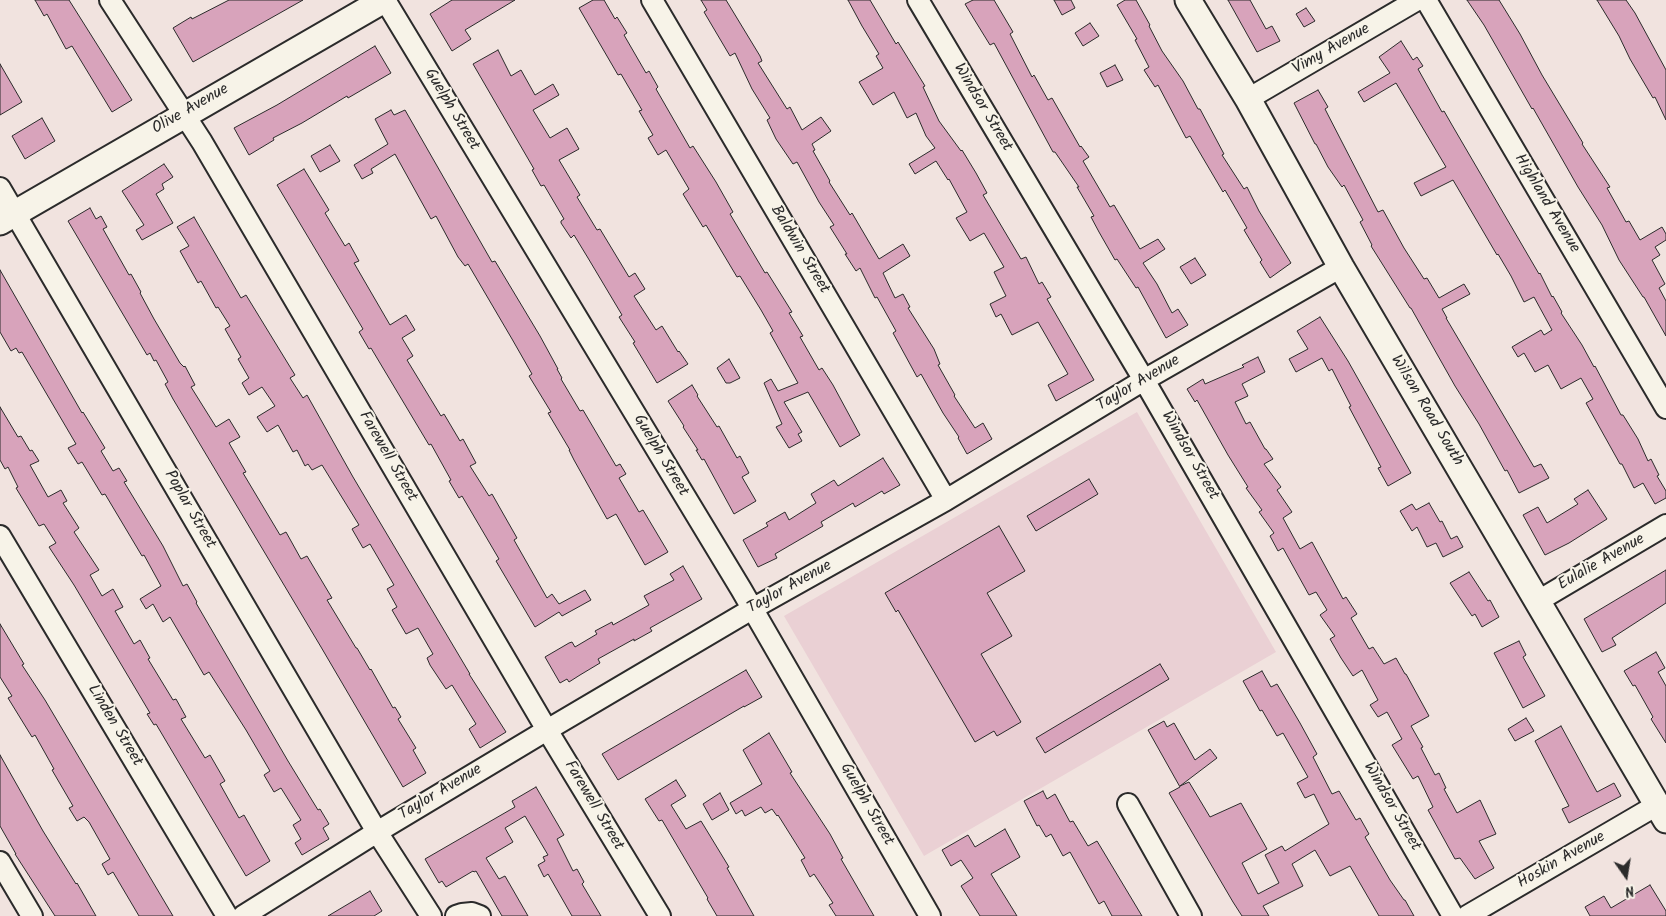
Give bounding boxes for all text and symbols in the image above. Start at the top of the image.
street label: Vimy Avenue [1290,20,1374,80]
street label: Windsor Street [948,61,1016,155]
street label: Guelph Street [419,66,483,154]
street label: Olive Avenue [149,80,233,140]
street label: Highland Avenue [1509,151,1583,257]
street label: Baldwin Street [765,202,833,298]
street label: Taylor Avenue [1094,352,1184,416]
street label: Wilson Road South [1385,352,1467,470]
street label: Farewell Street [353,408,421,506]
street label: Windsor Street [1156,408,1222,504]
street label: Guelph Street [628,412,692,500]
street label: Poplar Street [159,467,219,553]
street label: Eulalie Avenue [1555,530,1649,596]
street label: Taylor Avenue [744,557,836,619]
street label: Linden Street [82,682,146,770]
street label: Farewell Street [559,758,627,854]
street label: Windsor Street [1358,759,1424,855]
street label: Guelph Street [835,760,897,850]
street label: Taylor Avenue [396,761,486,825]
street label: Hoskin Avenue [1515,828,1609,894]
north arrow [1601,851,1651,901]
text: N [1623,879,1636,902]

